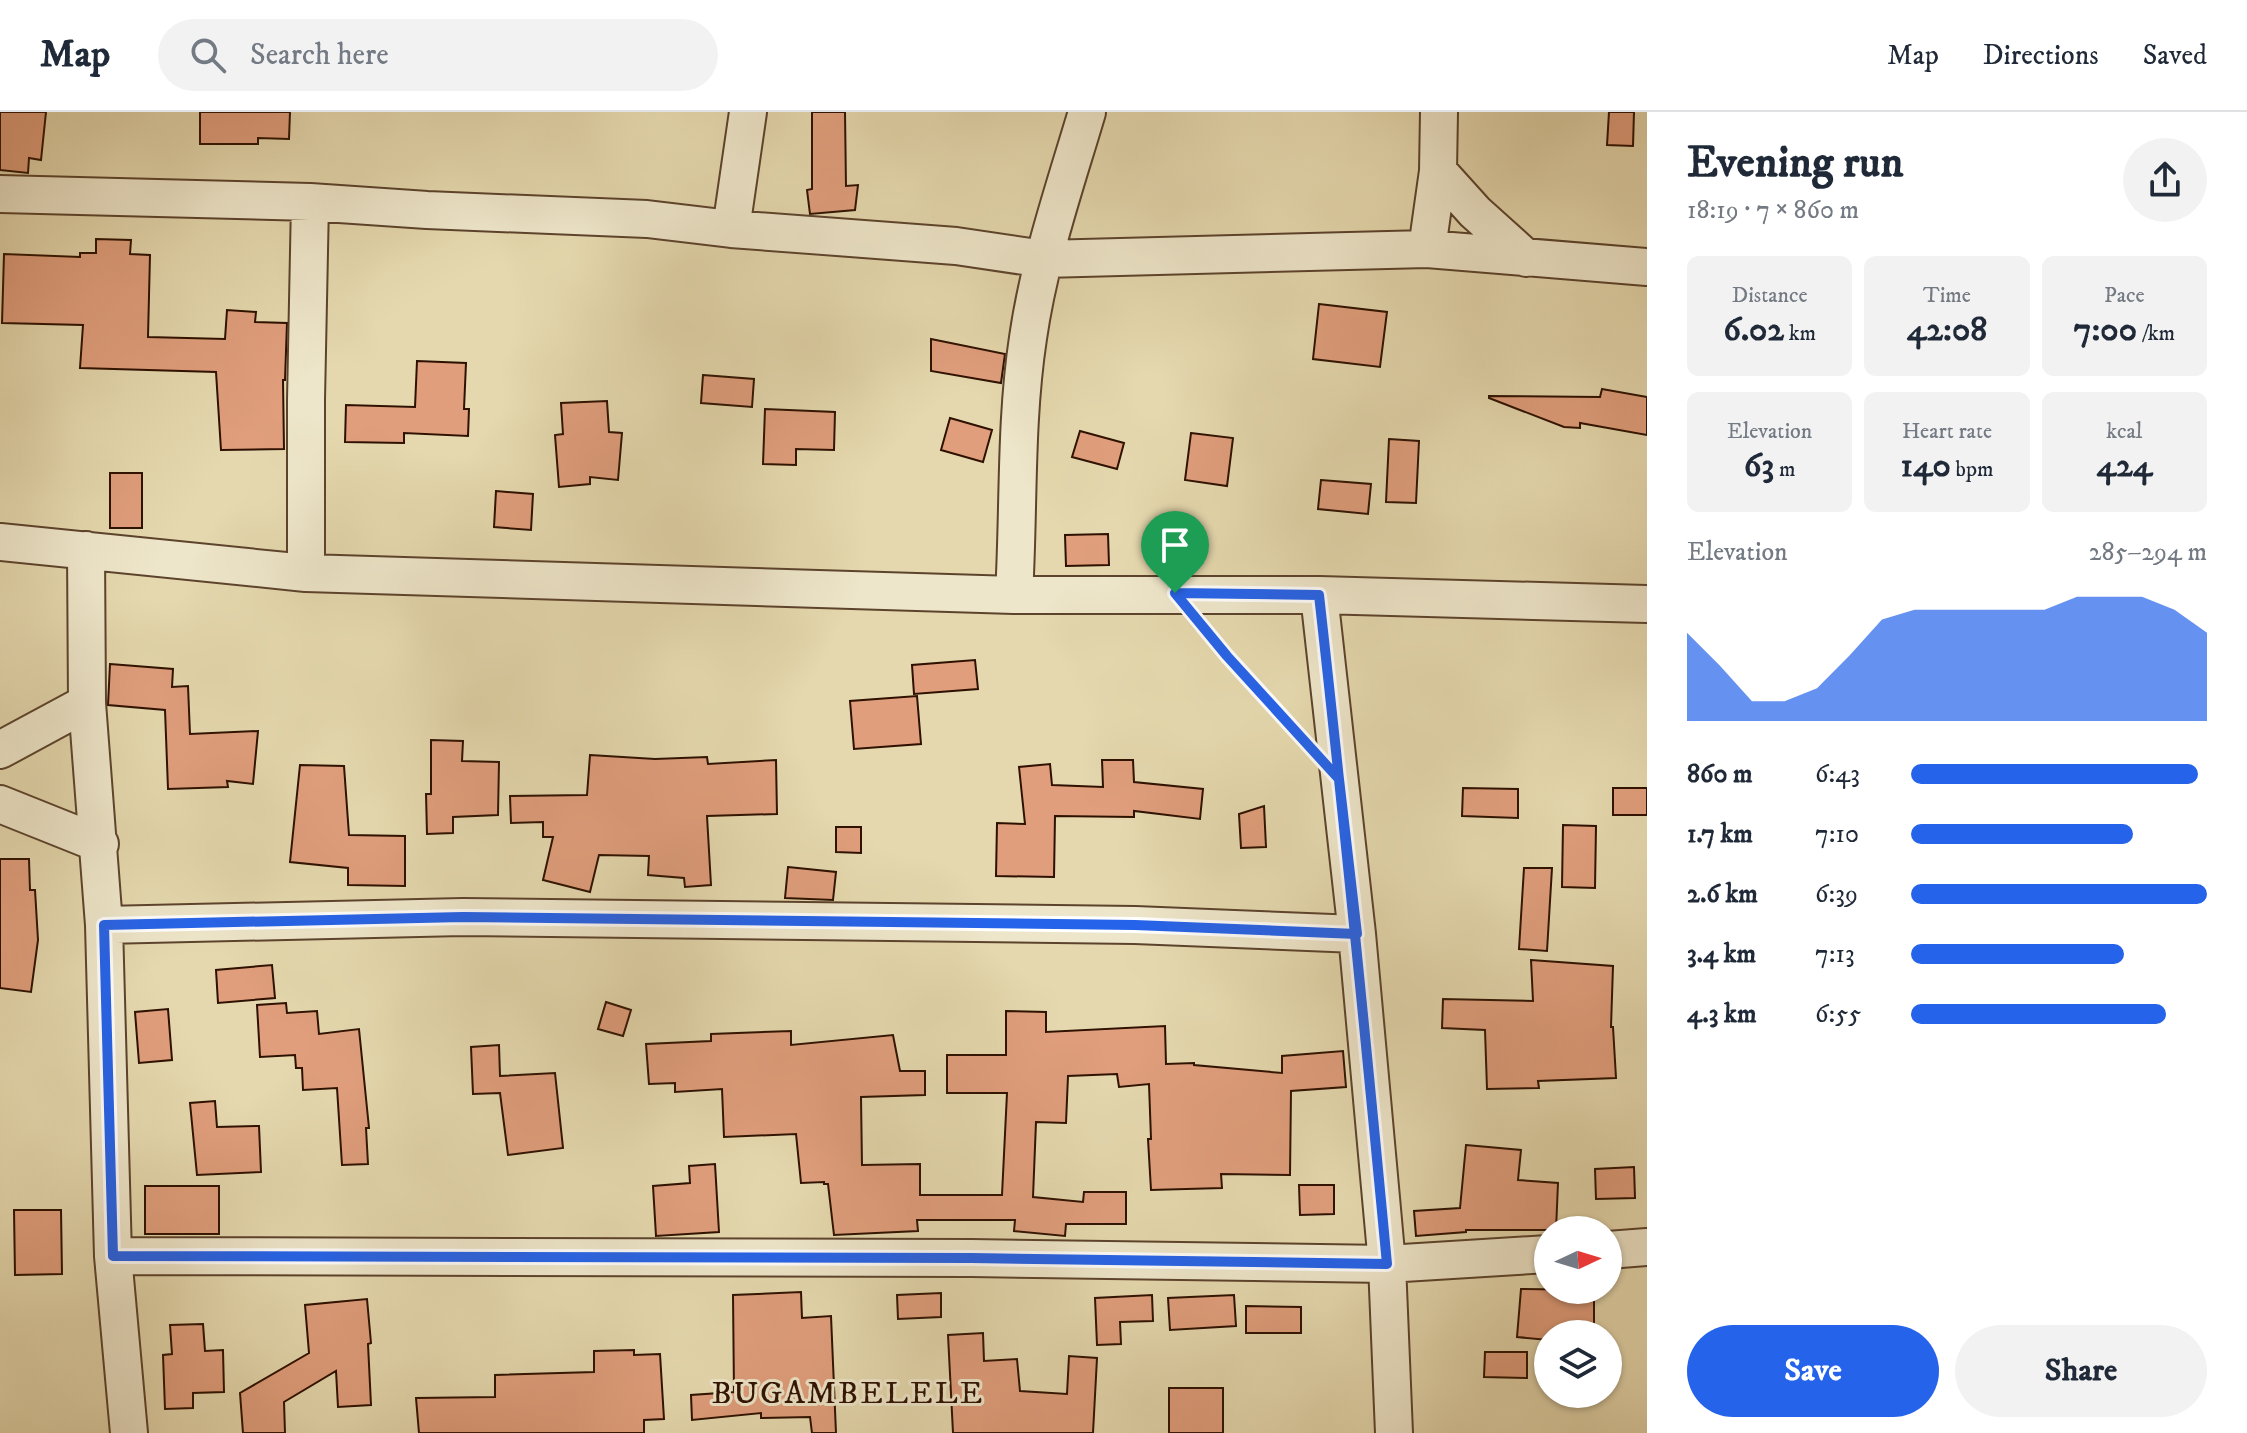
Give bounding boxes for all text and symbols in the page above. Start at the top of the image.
search box [158,19,718,91]
text: Map [40,31,110,79]
icon: search [186,33,230,77]
text: Search here [250,37,389,74]
text: Map [1887,38,1939,73]
text: Directions [1983,38,2099,73]
text: Saved [2143,38,2207,73]
text: Evening run [1687,136,1904,191]
button: share [2123,138,2207,222]
text: 18:19 · 7 × 860 m [1687,194,1859,227]
text: Distance [1732,282,1808,309]
text: Time [1923,282,1971,309]
text: Pace [2104,282,2145,309]
text: 6.02 [1723,309,1784,351]
text: 42:08 [1907,309,1987,351]
text: 7:00 [2074,309,2137,351]
text: km [1784,320,1816,347]
text: /km [2137,320,2175,347]
text: Elevation [1727,418,1812,445]
text: Heart rate [1902,418,1992,445]
text: kcal [2106,418,2142,445]
text: 63 [1744,445,1774,487]
text: 140 [1901,445,1951,487]
text: 424 [2096,445,2152,487]
text: m [1774,456,1795,483]
text: bpm [1951,456,1993,483]
pin [1141,511,1209,593]
icon: arrive [1153,523,1197,567]
text: Elevation [1687,536,1788,569]
text: 285–294 m [2089,536,2207,569]
text: 860 m [1687,758,1753,791]
text: 6:43 [1815,758,1860,791]
text: 1.7 km [1687,818,1753,851]
text: 7:10 [1815,818,1859,851]
text: 2.6 km [1687,878,1758,911]
text: 6:39 [1815,878,1858,911]
text: 3.4 km [1687,938,1756,971]
text: 7:13 [1815,938,1855,971]
text: 4.3 km [1687,998,1756,1031]
text: 6:55 [1815,998,1861,1031]
north arrow [1534,1216,1622,1304]
map controls [1534,1216,1622,1408]
button: layers [1534,1320,1622,1408]
button: Save [1687,1325,1939,1417]
button: Share [1955,1325,2207,1417]
district label: BUGAMBELELE [712,1374,984,1414]

